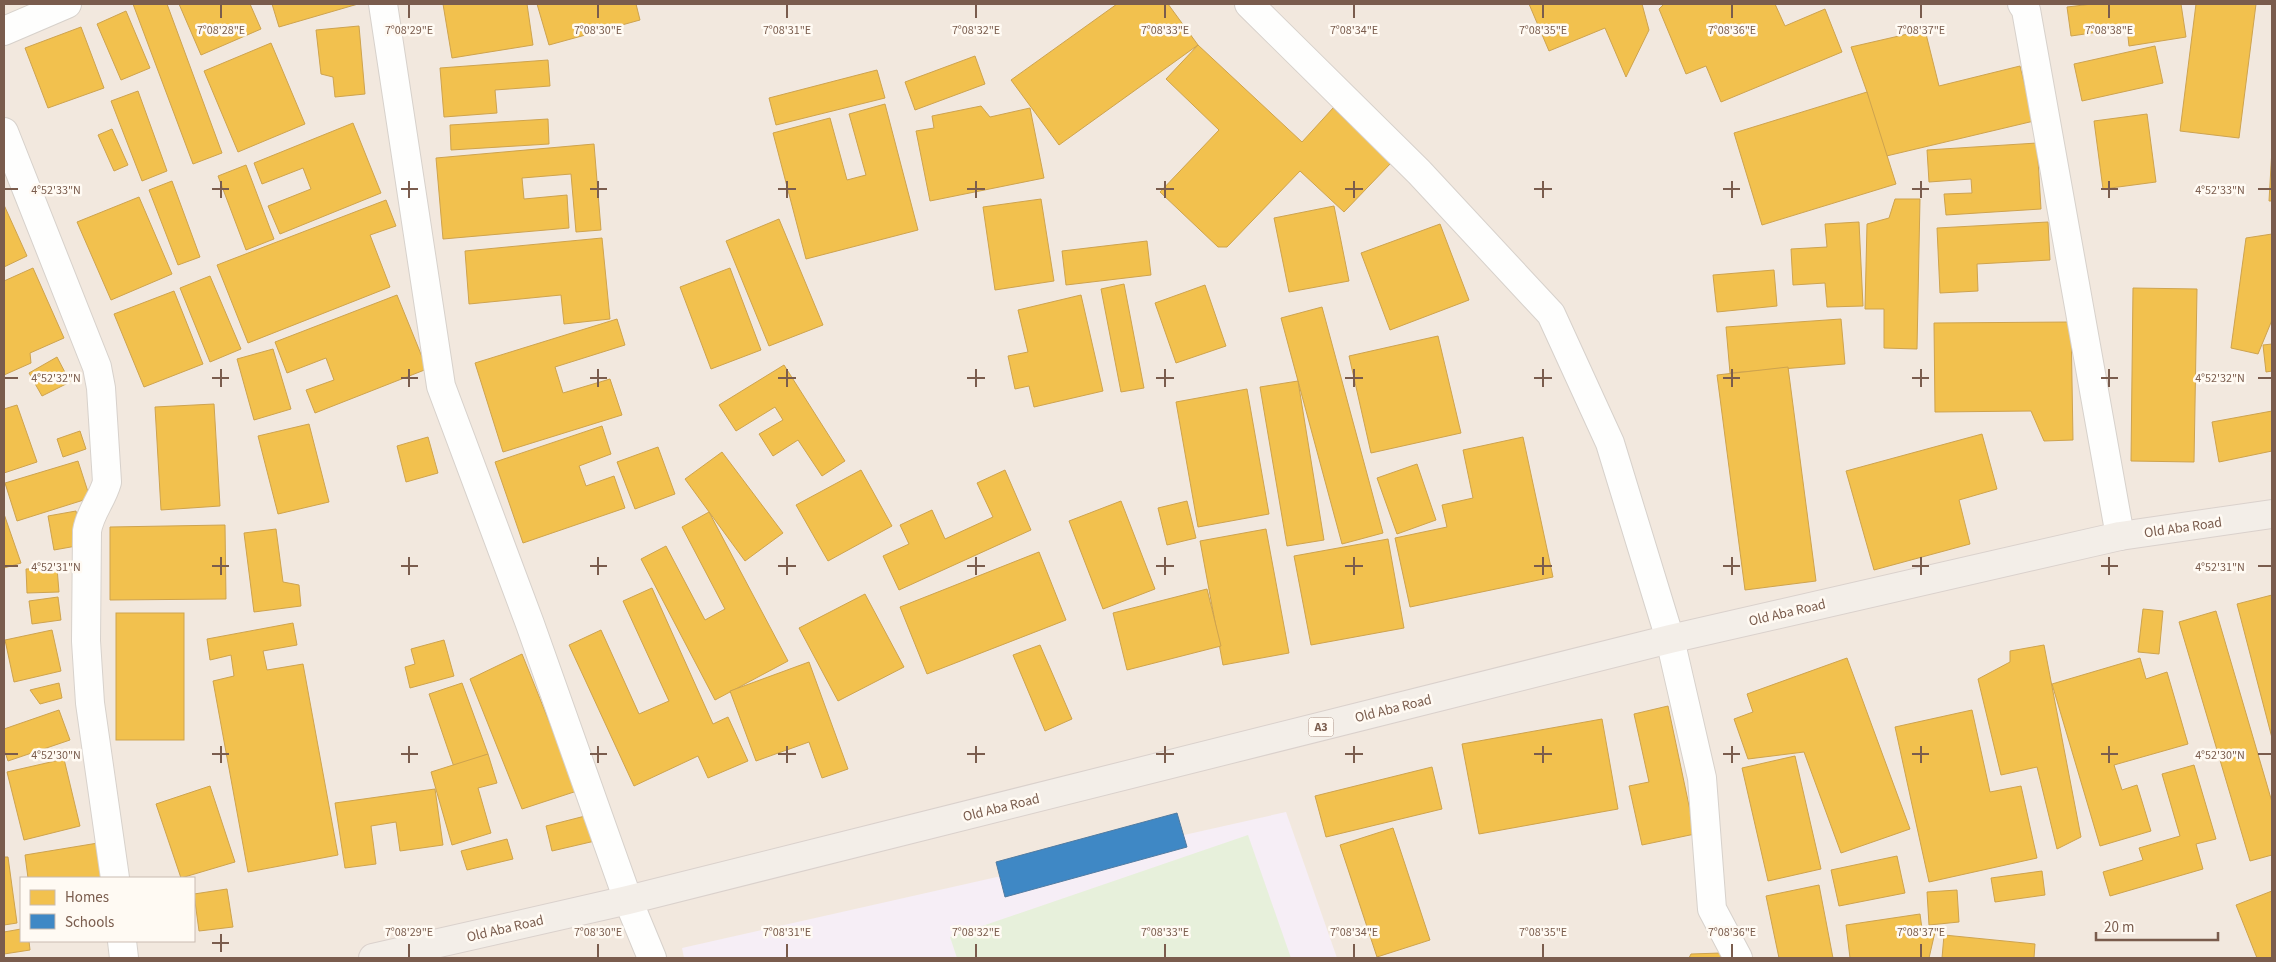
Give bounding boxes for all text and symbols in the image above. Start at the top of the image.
text: 7°08'28"E [197,22,245,39]
text: 7°08'29"E [385,22,433,39]
text: 7°08'30"E [574,22,622,39]
text: 7°08'31"E [763,22,811,39]
text: 7°08'32"E [952,22,1000,39]
text: 7°08'33"E [1141,22,1189,39]
text: 7°08'34"E [1330,22,1378,39]
text: 7°08'35"E [1519,22,1567,39]
text: 7°08'36"E [1708,22,1756,39]
text: 7°08'37"E [1897,22,1945,39]
text: 7°08'38"E [2085,22,2133,39]
text: 4°52'33"N [31,182,81,199]
text: 4°52'33"N [2195,182,2245,199]
text: 4°52'32"N [31,370,81,387]
text: 4°52'32"N [2195,370,2245,387]
street label: Old Aba Road [2143,513,2223,543]
text: 4°52'31"N [31,559,81,576]
text: 4°52'31"N [2195,559,2245,576]
street label: Old Aba Road [1747,594,1828,632]
street label: Old Aba Road [1353,690,1434,728]
road number: A3 [1308,718,1334,736]
text: 4°52'30"N [31,747,81,764]
text: 4°52'30"N [2195,747,2245,764]
street label: Old Aba Road [961,789,1042,827]
legend [20,877,195,942]
text: Homes [65,887,109,908]
street label: Old Aba Road [465,910,546,948]
scale bar [2096,910,2218,942]
text: Schools [65,912,114,933]
text: 20 m [2104,917,2134,938]
text: 7°08'29"E [385,924,433,941]
text: 7°08'30"E [574,924,622,941]
text: 7°08'31"E [763,924,811,941]
text: 7°08'32"E [952,924,1000,941]
text: 7°08'33"E [1141,924,1189,941]
text: 7°08'34"E [1330,924,1378,941]
text: 7°08'35"E [1519,924,1567,941]
text: 7°08'36"E [1708,924,1756,941]
text: 7°08'37"E [1897,924,1945,941]

